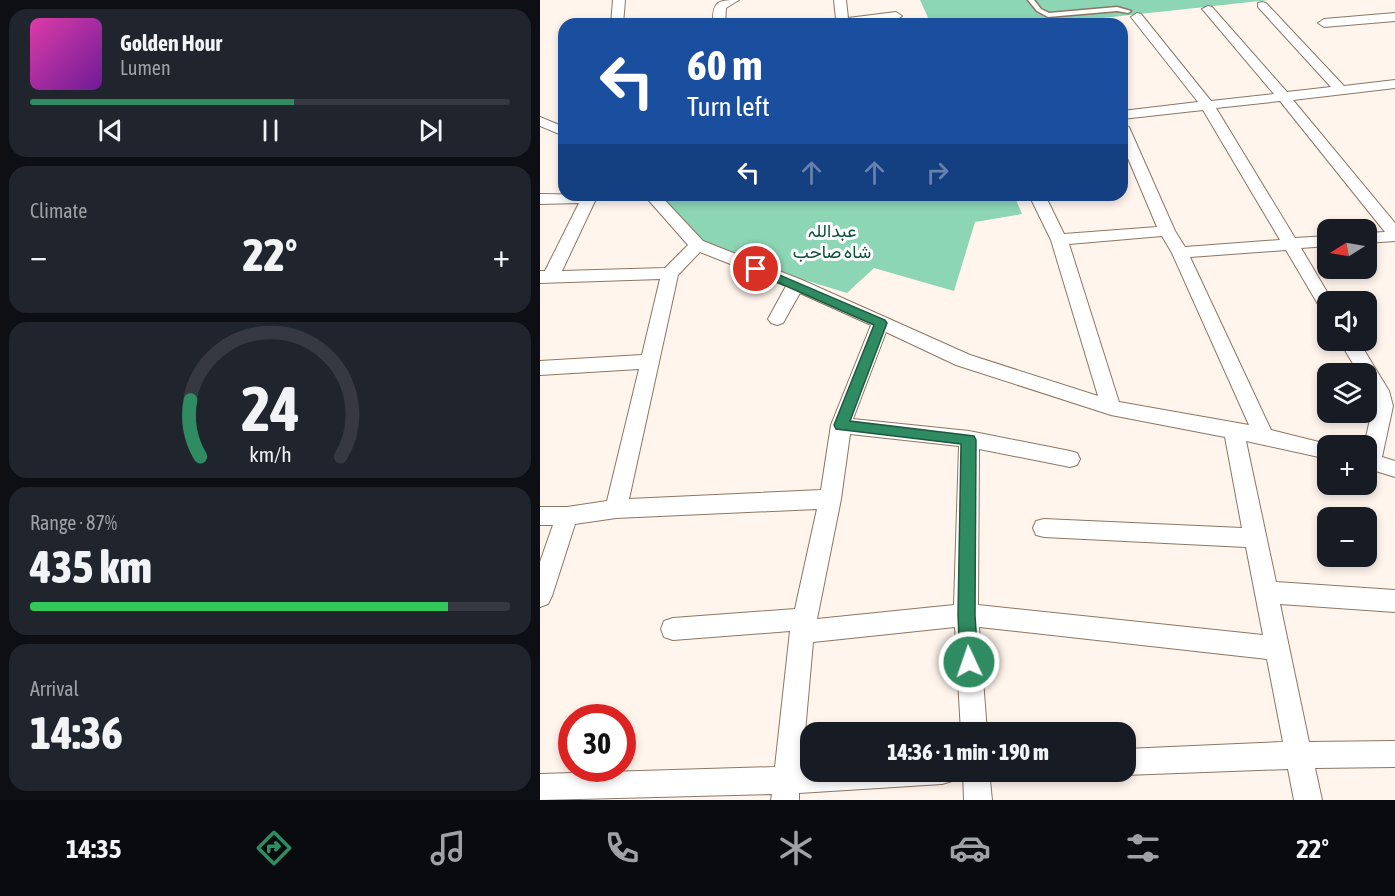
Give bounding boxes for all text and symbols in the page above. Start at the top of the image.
text: Golden Hour [120,30,222,56]
text: 60 m [687,41,762,89]
icon: left [588,42,666,120]
text: Lumen [120,56,171,79]
text: Turn left [687,91,770,122]
icon: previous [94,114,127,147]
icon: pause [254,114,287,147]
icon: next [414,114,447,147]
icon: left [732,156,765,189]
icon: ahead [795,156,828,189]
icon: ahead [858,156,891,189]
icon: right [921,156,954,189]
text: Climate [30,199,87,222]
north arrow [1317,219,1377,279]
map controls [1317,219,1377,567]
park label: عبداللہ شاہ صاحب [793,220,871,262]
text: 22° [243,229,297,281]
text: − [30,236,47,274]
text: + [493,236,510,274]
pin [730,243,781,294]
icon: arrive [739,252,772,285]
button: sound [1317,291,1377,351]
button: layers [1317,363,1377,423]
text: 24 [241,373,299,444]
button: + [1317,435,1377,495]
text: km/h [249,442,291,467]
button: − [1317,507,1377,567]
text: Range · 87% [30,511,117,534]
text: 435 km [30,541,152,593]
position arrow [937,630,1001,694]
text: Arrival [30,677,79,700]
speed limit sign: 30 [558,704,636,782]
text: 14:36 [30,707,123,759]
text: 14:36 · 1 min · 190 m [887,739,1049,765]
icon: directions [253,827,295,869]
icon: music [427,827,469,869]
icon: phone [601,827,643,869]
icon: climate [775,827,817,869]
icon: car [949,827,991,869]
icon: filters [1122,827,1164,869]
text: 14:35 [66,833,121,864]
text: 22° [1296,833,1329,864]

